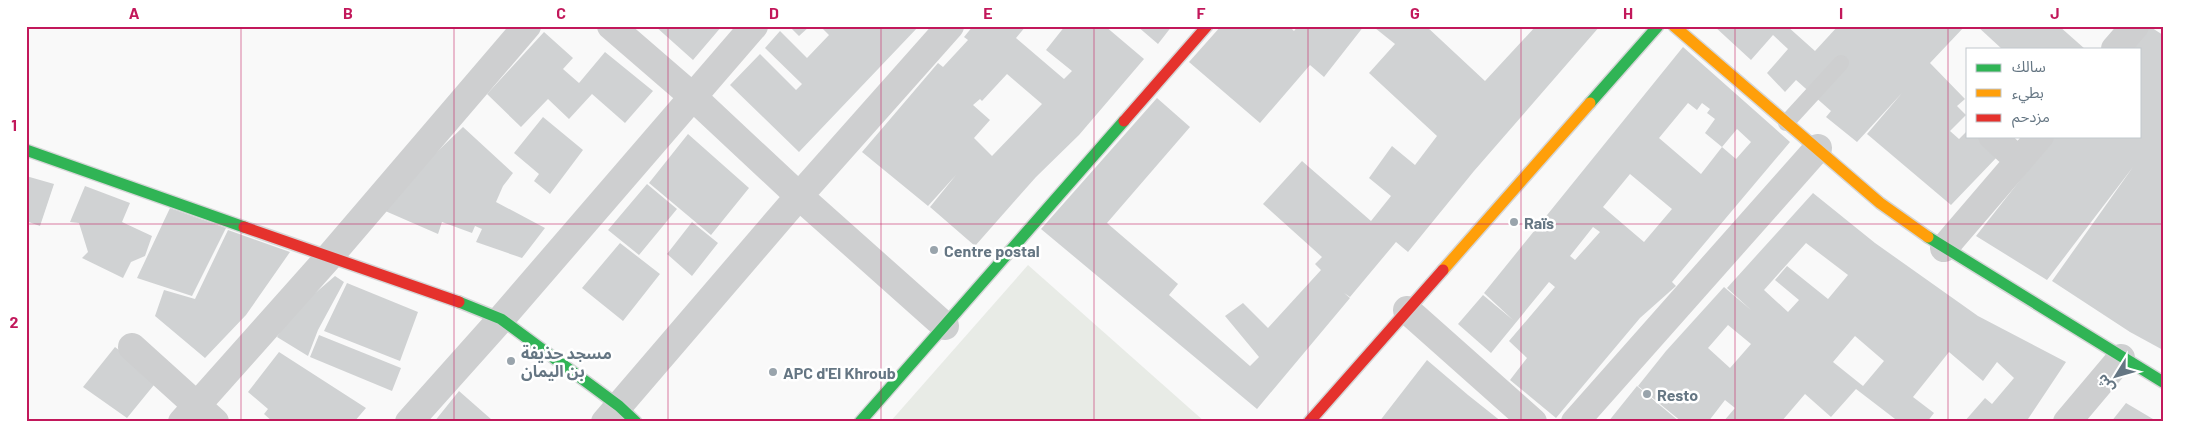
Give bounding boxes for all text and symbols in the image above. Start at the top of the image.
text: A [129,3,140,22]
text: B [343,3,353,22]
text: C [556,3,566,22]
text: D [769,3,779,22]
text: E [983,3,993,22]
text: F [1197,3,1206,22]
text: G [1410,3,1420,22]
text: H [1623,3,1633,22]
text: I [1839,3,1843,22]
text: J [2050,3,2060,22]
legend [1966,48,2142,138]
text: سالك [2012,57,2046,75]
text: بطيء [2012,83,2044,104]
text: مزدحم [2012,107,2050,128]
text: 1 [11,115,17,134]
place label: Raïs [1524,213,1554,232]
marker: Raïs [1508,216,1520,228]
place label: Centre postal [944,241,1040,260]
marker: Centre postal [928,244,940,256]
text: 2 [10,312,19,331]
place label: مسجد حذيفة بن اليمان [521,343,612,381]
north arrow [2092,350,2142,400]
marker: مسجد حذيفة بن اليمان [505,355,517,367]
place label: APC d'El Khroub [783,363,896,382]
marker: APC d'El Khroub [767,366,779,378]
text: ش [2093,371,2118,397]
place label: Resto [1657,385,1698,404]
marker: Resto [1641,388,1653,400]

